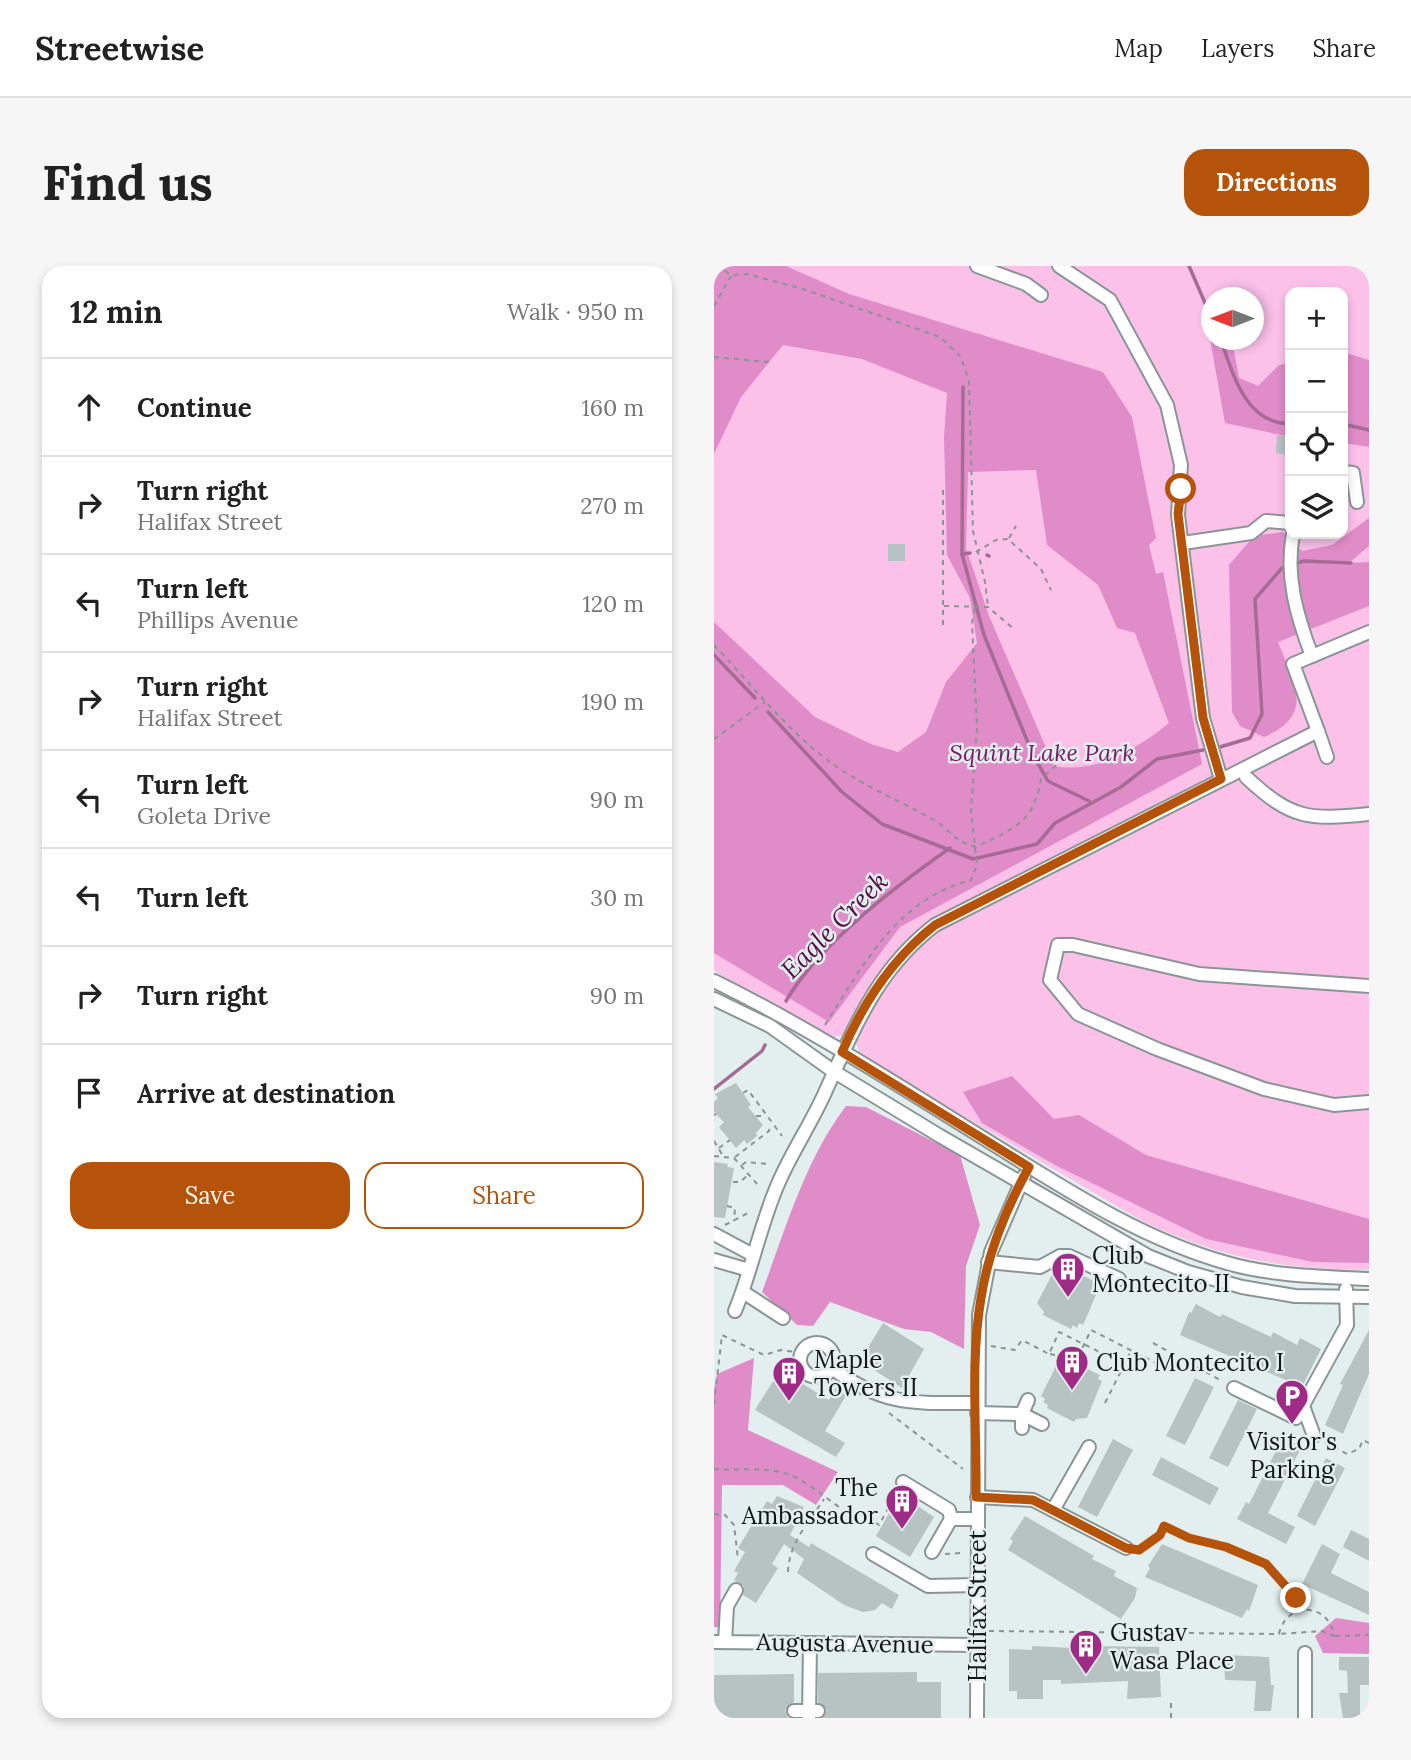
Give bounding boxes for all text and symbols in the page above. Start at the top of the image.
text: Streetwise [35,27,204,69]
text: Map [1114,33,1163,64]
text: Layers [1201,33,1274,64]
text: Share [1312,33,1376,64]
button: Directions [1184,149,1369,216]
text: Find us [42,151,213,213]
north arrow [1201,287,1264,350]
map controls [1285,287,1348,539]
button: + [1285,287,1348,350]
text: 12 min [70,293,163,331]
text: Walk · 950 m [507,297,644,326]
button: − [1285,350,1348,413]
icon: ahead [70,388,108,426]
text: Continue [137,391,252,424]
text: 160 m [581,393,644,422]
button: locate [1285,413,1348,476]
route start [1165,473,1196,504]
text: Turn right [137,474,268,507]
button: layers [1285,476,1348,539]
icon: right [70,486,108,524]
text: 270 m [580,491,644,520]
text: Halifax Street [137,507,282,536]
text: Turn left [137,572,248,605]
icon: left [70,584,108,622]
text: 120 m [582,589,644,618]
text: Phillips Avenue [137,605,299,634]
text: Turn right [137,670,268,703]
icon: right [70,682,108,720]
text: 190 m [581,687,644,716]
text: Halifax Street [137,703,282,732]
park label: Squint Lake Park [949,737,1135,768]
text: Turn left [137,768,248,801]
icon: left [70,780,108,818]
text: 90 m [590,785,644,814]
text: Goleta Drive [137,801,271,830]
water label: Eagle Creek [773,864,895,986]
icon: left [70,878,108,916]
text: Turn left [137,881,248,914]
text: 30 m [590,883,644,912]
icon: right [70,976,108,1014]
text: Turn right [137,979,268,1012]
text: 90 m [590,981,644,1010]
icon: arrive [70,1074,108,1112]
text: Arrive at destination [137,1077,395,1110]
button: Save [70,1162,350,1229]
button: Share [364,1162,644,1229]
place label: Club Montecito II [1092,1240,1230,1299]
building icon: Club Montecito II [1049,1250,1087,1299]
building icon: Club Montecito I [1053,1343,1091,1392]
place label: Maple Towers II [814,1344,918,1403]
place label: Club Montecito I [1096,1347,1284,1378]
building icon: Maple Towers II [770,1354,808,1403]
parking icon: Visitor's Parking [1273,1377,1311,1426]
place label: Visitor's Parking [1246,1426,1337,1485]
place label: The Ambassador [741,1472,879,1531]
building icon: The Ambassador [883,1482,921,1531]
street label: Halifax Street [962,1529,993,1682]
route end [1280,1582,1311,1613]
place label: Gustav Wasa Place [1110,1617,1234,1676]
street label: Augusta Avenue [755,1626,934,1660]
building icon: Gustav Wasa Place [1067,1627,1105,1676]

